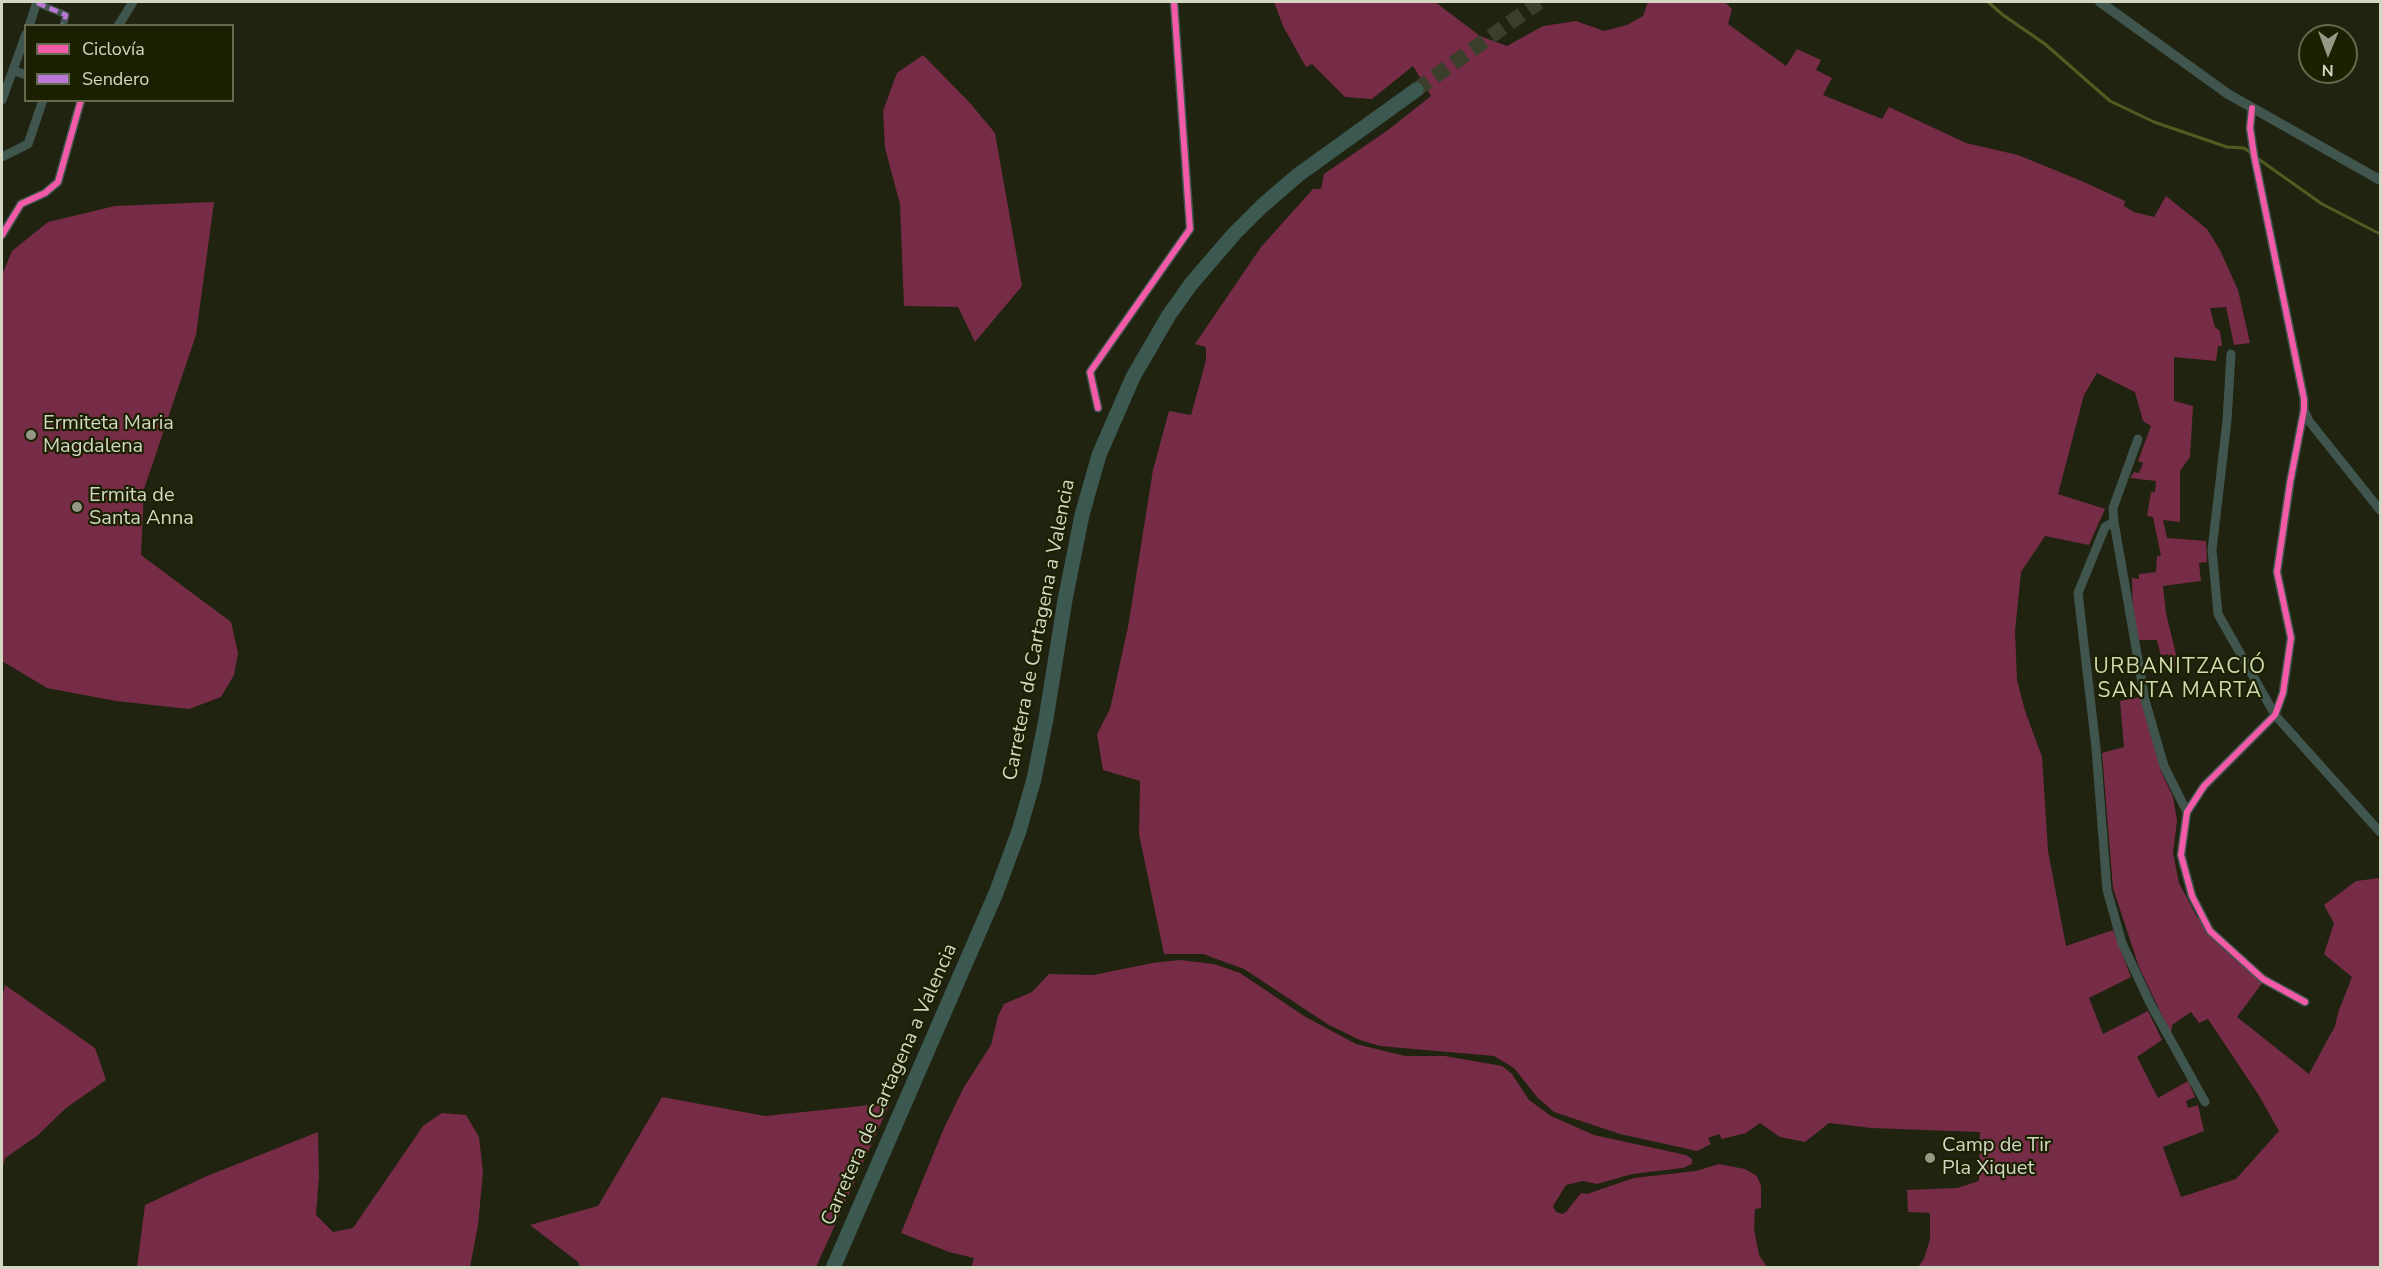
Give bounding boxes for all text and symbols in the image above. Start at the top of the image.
legend [24,24,234,102]
north arrow [2298,24,2358,84]
text: Ciclovía [82,37,145,61]
text: N [2322,59,2334,81]
text: Sendero [82,67,149,91]
place label: Ermiteta Maria Magdalena [43,412,174,459]
marker: Ermiteta Maria Magdalena [24,428,38,442]
street label: Carretera de Cartagena a Valencia [999,477,1081,783]
place label: Ermita de Santa Anna [89,484,194,531]
marker: Ermita de Santa Anna [70,500,84,514]
district label: URBANITZACIÓ SANTA MARTA [2094,655,2266,705]
street label: Carretera de Cartagena a Valencia [817,940,963,1230]
place label: Camp de Tir Pla Xiquet [1942,1134,2051,1181]
marker: Camp de Tir Pla Xiquet [1923,1151,1937,1165]

